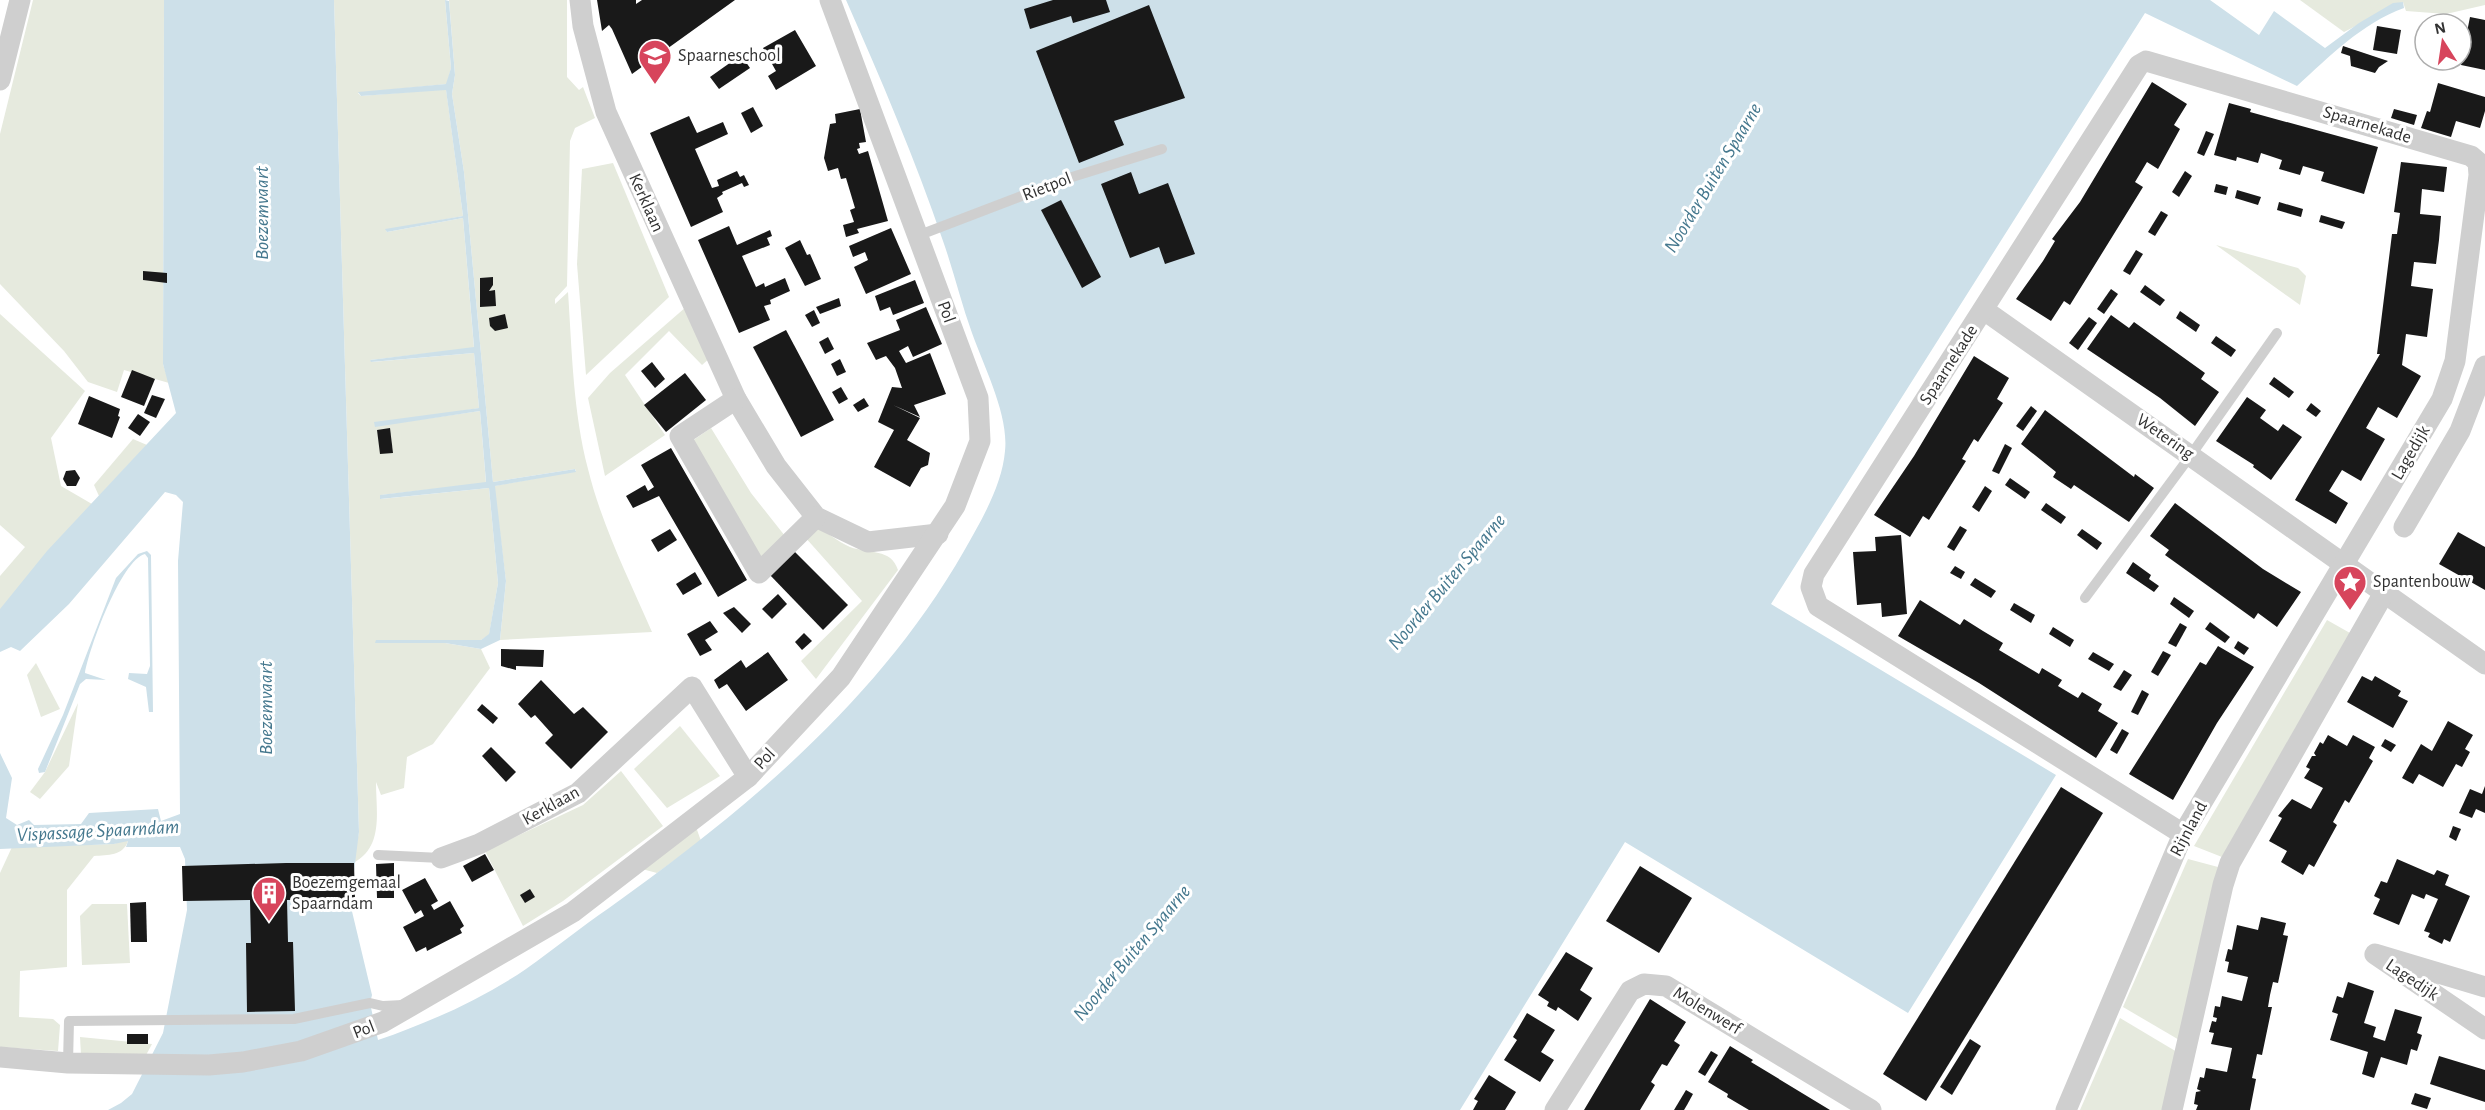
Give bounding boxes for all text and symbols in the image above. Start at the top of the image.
north arrow [2413,12,2473,72]
text: N [2433,19,2447,37]
school or university icon: Spaarneschool [637,38,673,85]
place label: Spaarneschool [678,47,781,65]
water label: Noorder Buiten Spaarne [1661,99,1766,256]
street label: Spaarnekade [2321,103,2413,147]
water label: Boezemvaart [252,166,272,260]
street label: Rietpol [1020,169,1074,205]
street label: Kerklaan [625,171,667,235]
street label: Pol [934,299,958,325]
street label: Spaarnekade [1917,322,1981,408]
street label: Wetering [2133,411,2197,463]
street label: Lagedijk [2388,422,2434,483]
water label: Noorder Buiten Spaarne [1385,510,1510,654]
place icon: Spantenbouw [2332,564,2368,611]
place label: Spantenbouw [2373,573,2470,591]
water label: Boezemvaart [256,661,276,755]
street label: Pol [751,745,779,773]
street label: Kerklaan [520,783,582,829]
street label: Rijnland [2167,798,2211,860]
water label: Vispassage Spaarndam [16,817,180,845]
place label: Boezemgemaal Spaarndam [292,874,401,913]
building icon: Boezemgemaal Spaarndam [251,875,287,922]
water label: Noorder Buiten Spaarne [1070,881,1195,1025]
street label: Lagedijk [2382,956,2442,1005]
street label: Molenwerf [1670,984,1745,1039]
street label: Pol [351,1018,377,1042]

